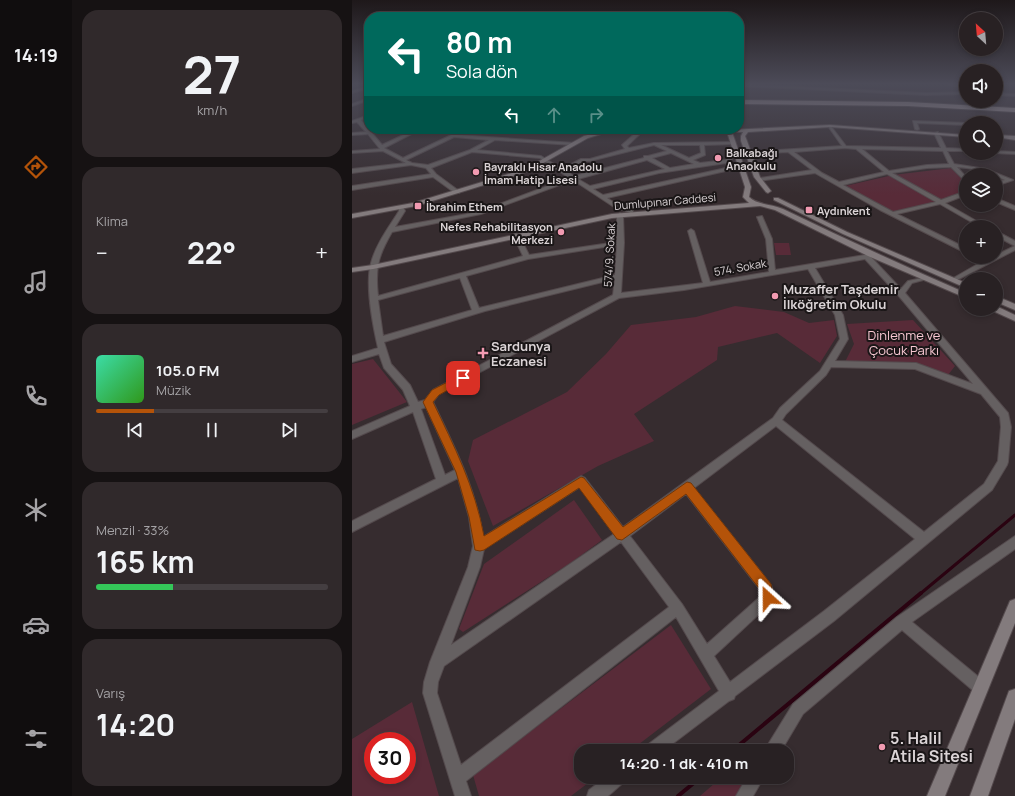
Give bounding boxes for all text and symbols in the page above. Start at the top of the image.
north arrow [959,12,1003,56]
map controls [959,12,1003,316]
text: 80 m [446,23,512,61]
icon: left [380,28,432,80]
text: 27 [183,39,241,110]
text: 14:19 [14,43,58,67]
text: Sola dön [446,59,518,83]
button: sound [959,64,1003,108]
text: km/h [197,101,227,119]
icon: left [501,104,523,126]
icon: ahead [543,104,565,126]
icon: right [585,104,607,126]
button: search [959,116,1003,160]
place label: Balkabağı Anaokulu [726,145,778,173]
icon: directions [22,153,50,181]
marker: Balkabağı Anaokulu [713,153,723,163]
place label: Bayraklı Hisar Anadolu İmam Hatip Lisesi [484,159,602,187]
marker: Bayraklı Hisar Anadolu İmam Hatip Lisesi [471,167,481,177]
button: layers [959,168,1003,212]
street label: Dumlupınar Caddesi [614,189,716,213]
place label: İbrahim Ethem [426,199,503,214]
marker: İbrahim Ethem [413,201,423,211]
place label: Aydınkent [817,203,871,218]
marker: Aydınkent [804,205,814,215]
text: Klima [96,212,128,230]
place label: Nefes Rehabilitasyon Merkezi [440,219,553,247]
button: + [959,220,1003,264]
street label: 574/9. Sokak [600,222,618,287]
marker: Nefes Rehabilitasyon Merkezi [556,227,566,237]
text: 22° [187,232,236,273]
text: − [96,238,108,268]
text: + [315,238,328,268]
street label: 574. Sokak [713,255,768,279]
icon: music [22,268,50,296]
button: − [959,272,1003,316]
place label: Muzaffer Taşdemir İlköğretim Okulu [783,280,899,313]
marker: Muzaffer Taşdemir İlköğretim Okulu [770,291,780,301]
park label: Dinlenme ve Çocuk Parkı [868,326,941,359]
place label: Sardunya Eczanesi [491,337,551,370]
marker: Sardunya Eczanesi [478,348,488,358]
text: 105.0 FM [156,360,219,381]
pin [446,361,480,395]
icon: arrive [452,367,474,389]
text: Müzik [156,381,191,399]
icon: phone [22,382,50,410]
icon: previous [124,419,146,441]
icon: pause [201,419,223,441]
icon: next [278,419,300,441]
icon: climate [22,496,50,524]
text: Menzil · 33% [96,521,169,539]
text: 165 km [96,541,194,582]
position arrow [747,577,789,619]
icon: car [22,611,50,639]
text: Varış [96,684,125,702]
text: 14:20 [96,704,175,745]
icon: filters [22,725,50,753]
place label: 5. Halil Atila Sitesi [890,727,973,767]
speed limit sign: 30 [364,732,416,784]
marker: 5. Halil Atila Sitesi [877,742,887,752]
text: 14:20 · 1 dk · 410 m [620,753,748,774]

